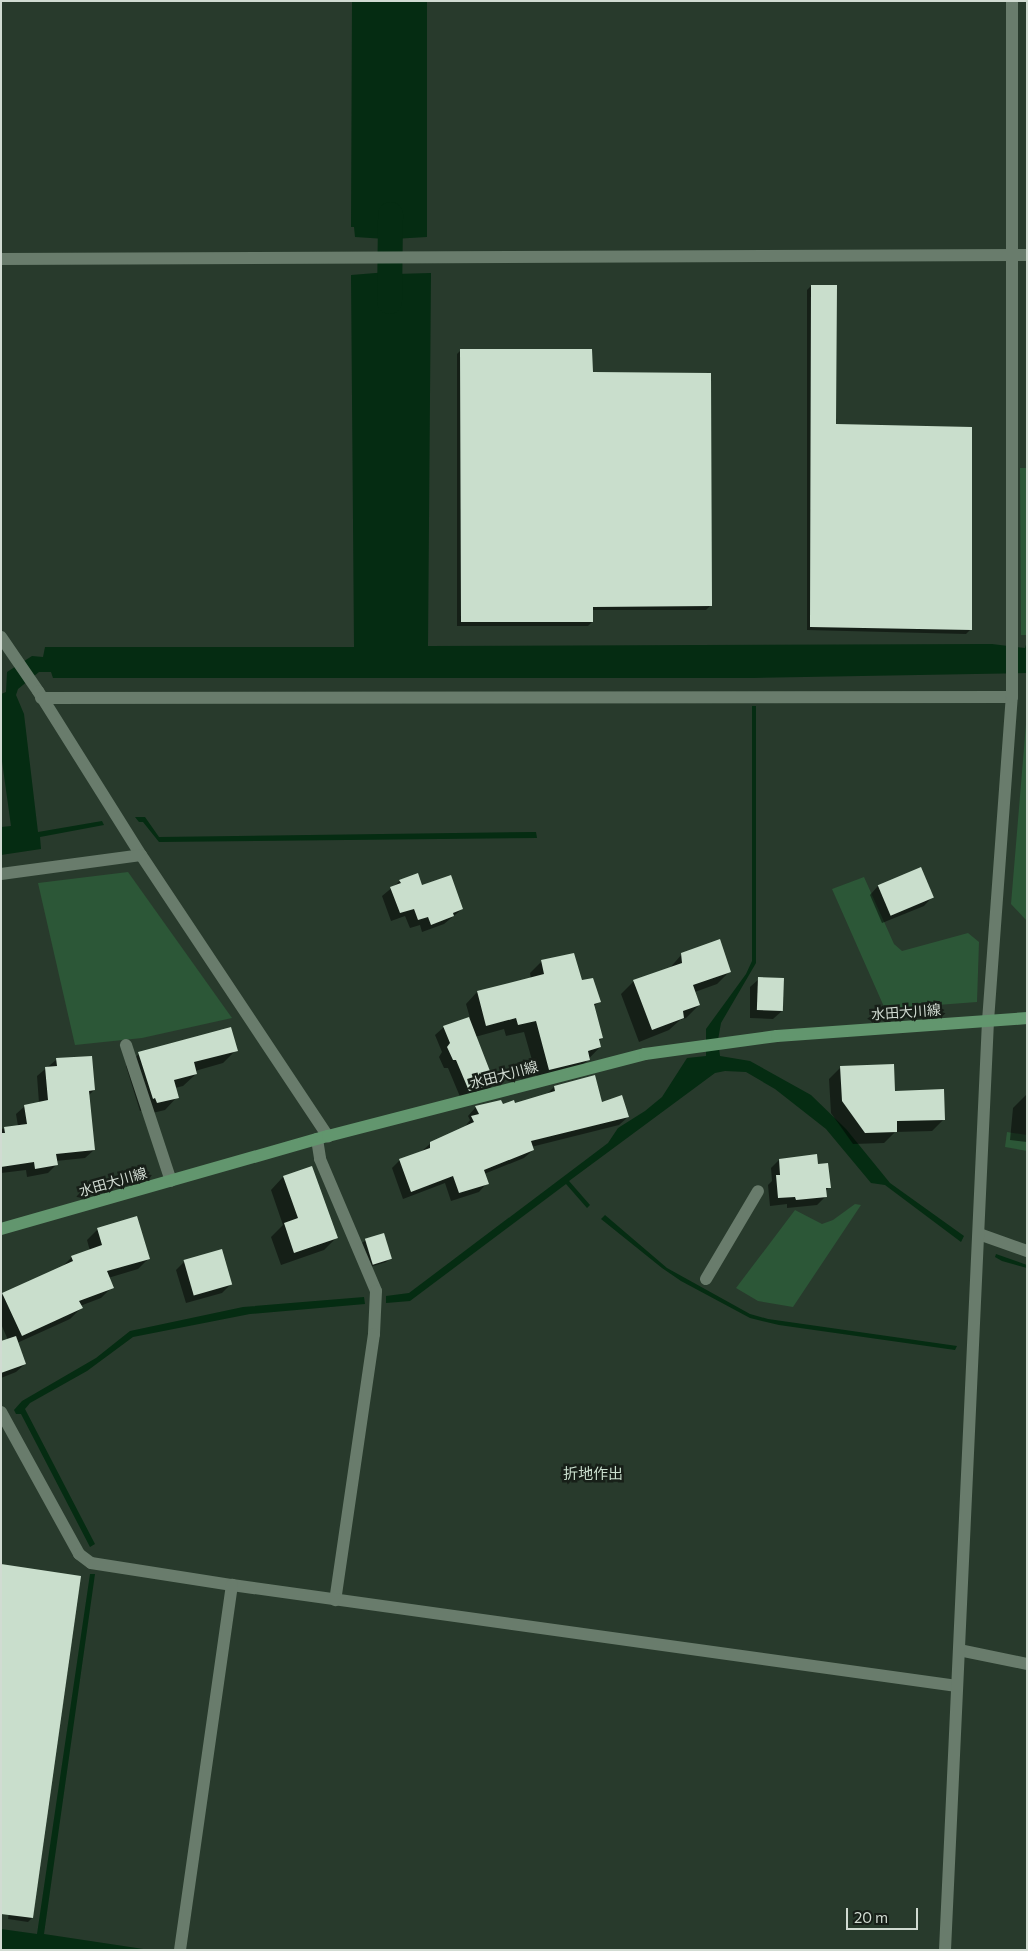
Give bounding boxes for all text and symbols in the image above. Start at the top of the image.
street label: 水田大川線 [870,1001,942,1023]
street label: 水田大川線 [468,1058,540,1092]
street label: 水田大川線 [77,1164,149,1200]
district label: 折地作出 [563,1465,623,1483]
scale bar [848,1898,920,1930]
text: 20 m [854,1908,888,1926]

